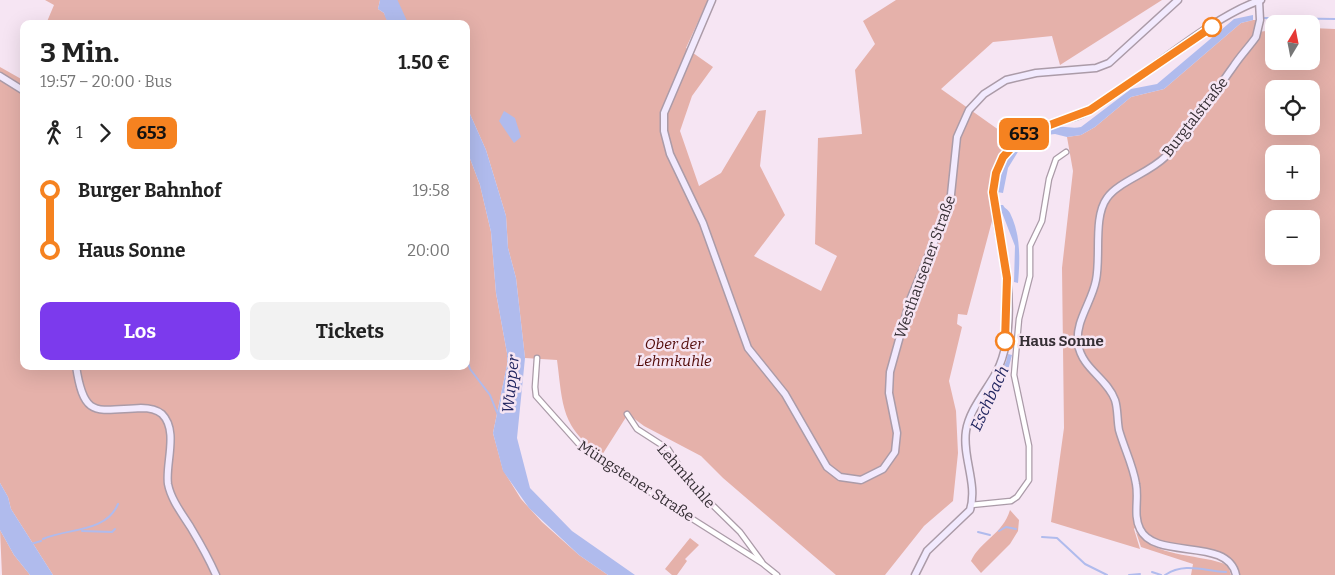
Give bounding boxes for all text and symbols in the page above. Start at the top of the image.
north arrow [1265,15,1320,70]
map controls [1265,15,1320,265]
unlabelled marker [1202,17,1222,37]
text: 3 Min. [40,36,119,69]
text: 1.50 € [398,51,450,74]
text: 19:57 – 20:00 · Bus [40,72,172,91]
street label: Burgtalstraße [1158,74,1232,160]
button: locate [1265,80,1320,135]
line badge: 653 [995,118,1053,150]
icon: walk [40,119,68,147]
icon: forward [91,119,119,147]
text: 653 [137,122,167,144]
text: 1 [76,123,83,142]
text: 653 [1009,123,1039,145]
button: + [1265,145,1320,200]
text: Burger Bahnhof [78,179,221,202]
text: 19:58 [413,181,450,200]
street label: Westhausener Straße [891,193,959,341]
button: − [1265,210,1320,265]
text: Haus Sonne [78,239,185,262]
text: 20:00 [407,241,450,260]
button: Los [40,302,240,360]
button: Tickets [250,302,450,360]
marker: Haus Sonne [995,331,1015,351]
place label: Haus Sonne [1019,332,1104,350]
park label: Ober der Lehmkuhle [636,335,712,370]
water label: Wupper [498,353,523,414]
water label: Eschbach [966,363,1013,434]
street label: Müngstener Straße [575,437,697,525]
street label: Lehmkuhle [653,440,719,512]

